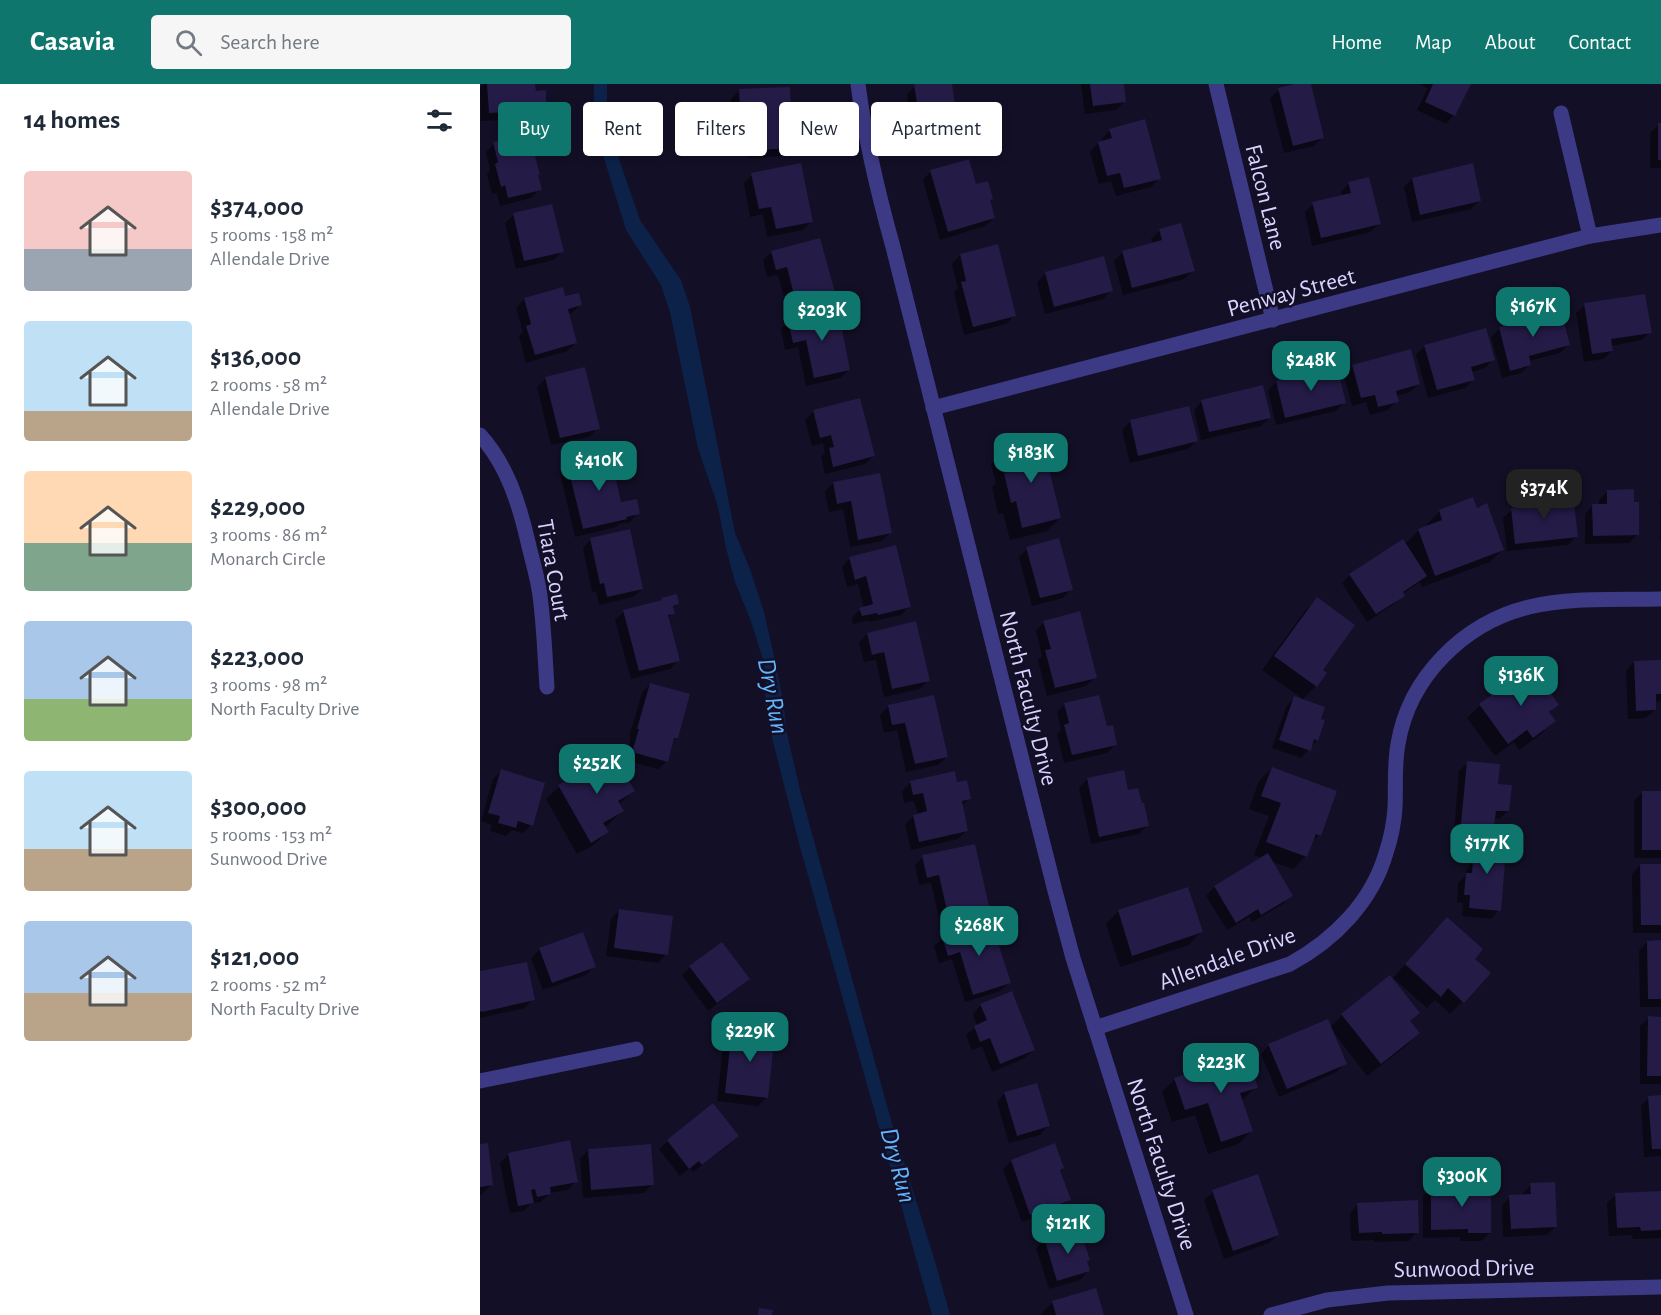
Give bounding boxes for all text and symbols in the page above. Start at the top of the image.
search box [151,15,571,69]
icon: search [172,26,205,59]
text: Casavia [30,28,115,56]
text: Search here [220,31,320,53]
text: Home [1331,32,1382,53]
text: Map [1415,32,1452,53]
text: About [1485,32,1535,53]
text: Contact [1568,32,1631,53]
chip: Buy [498,102,571,156]
chip: Rent [583,102,663,156]
chip: Filters [675,102,767,156]
chip: New [779,102,859,156]
chip: Apartment [871,102,1002,156]
icon: filters [423,104,456,137]
text: 14 homes [24,107,120,133]
street label: Falcon Lane [1240,142,1290,253]
text: $374,000 [210,194,304,220]
icon: home [72,195,144,267]
text: 5 rooms · 158 m² [210,225,333,245]
text: Allendale Drive [210,249,330,269]
street label: Penway Street [1225,264,1358,322]
pin: $167K [1491,287,1575,338]
pin: $203K [780,291,864,342]
text: $167K [1510,296,1556,316]
text: $203K [797,300,847,320]
pin: $248K [1269,341,1353,392]
text: $136,000 [210,344,301,370]
icon: home [72,345,144,417]
text: $248K [1286,350,1336,370]
text: 2 rooms · 58 m² [210,375,327,395]
text: Allendale Drive [210,399,330,419]
pin: $183K [989,433,1073,484]
pin: $410K [557,441,641,492]
text: $183K [1008,442,1054,462]
text: $410K [575,450,623,470]
pin: $374K [1502,469,1586,520]
text: $374K [1520,478,1568,498]
text: $229,000 [210,494,305,520]
icon: home [72,495,144,567]
street label: Tiara Court [532,518,574,623]
text: 3 rooms · 86 m² [210,525,327,545]
text: Monarch Circle [210,549,326,569]
street label: North Faculty Drive [995,608,1061,788]
text: $223,000 [210,644,304,670]
icon: home [72,645,144,717]
water label: Dry Run [753,656,793,736]
pin: $136K [1479,656,1563,707]
text: $136K [1498,665,1544,685]
text: 3 rooms · 98 m² [210,675,327,695]
text: North Faculty Drive [210,699,359,719]
pin: $252K [555,744,639,795]
text: $252K [573,753,621,773]
text: $300,000 [210,794,307,820]
icon: home [72,795,144,867]
pin: $177K [1445,824,1529,875]
text: 5 rooms · 153 m² [210,825,332,845]
text: $177K [1464,833,1510,853]
text: Sunwood Drive [210,849,327,869]
pin: $268K [937,906,1021,957]
text: $268K [954,915,1004,935]
street label: Allendale Drive [1156,923,1299,995]
text: $121,000 [210,944,299,970]
icon: home [72,945,144,1017]
text: 2 rooms · 52 m² [210,975,327,995]
text: North Faculty Drive [210,999,359,1019]
pin: $229K [708,1012,792,1063]
text: $229K [725,1021,775,1041]
pin: $223K [1179,1043,1263,1094]
text: $223K [1197,1052,1245,1072]
street label: North Faculty Drive [1122,1075,1200,1253]
water label: Dry Run [876,1125,921,1206]
pin: $300K [1420,1157,1504,1208]
text: $300K [1437,1166,1487,1186]
pin: $121K [1026,1204,1110,1255]
text: $121K [1046,1213,1090,1233]
street label: Sunwood Drive [1393,1256,1535,1282]

